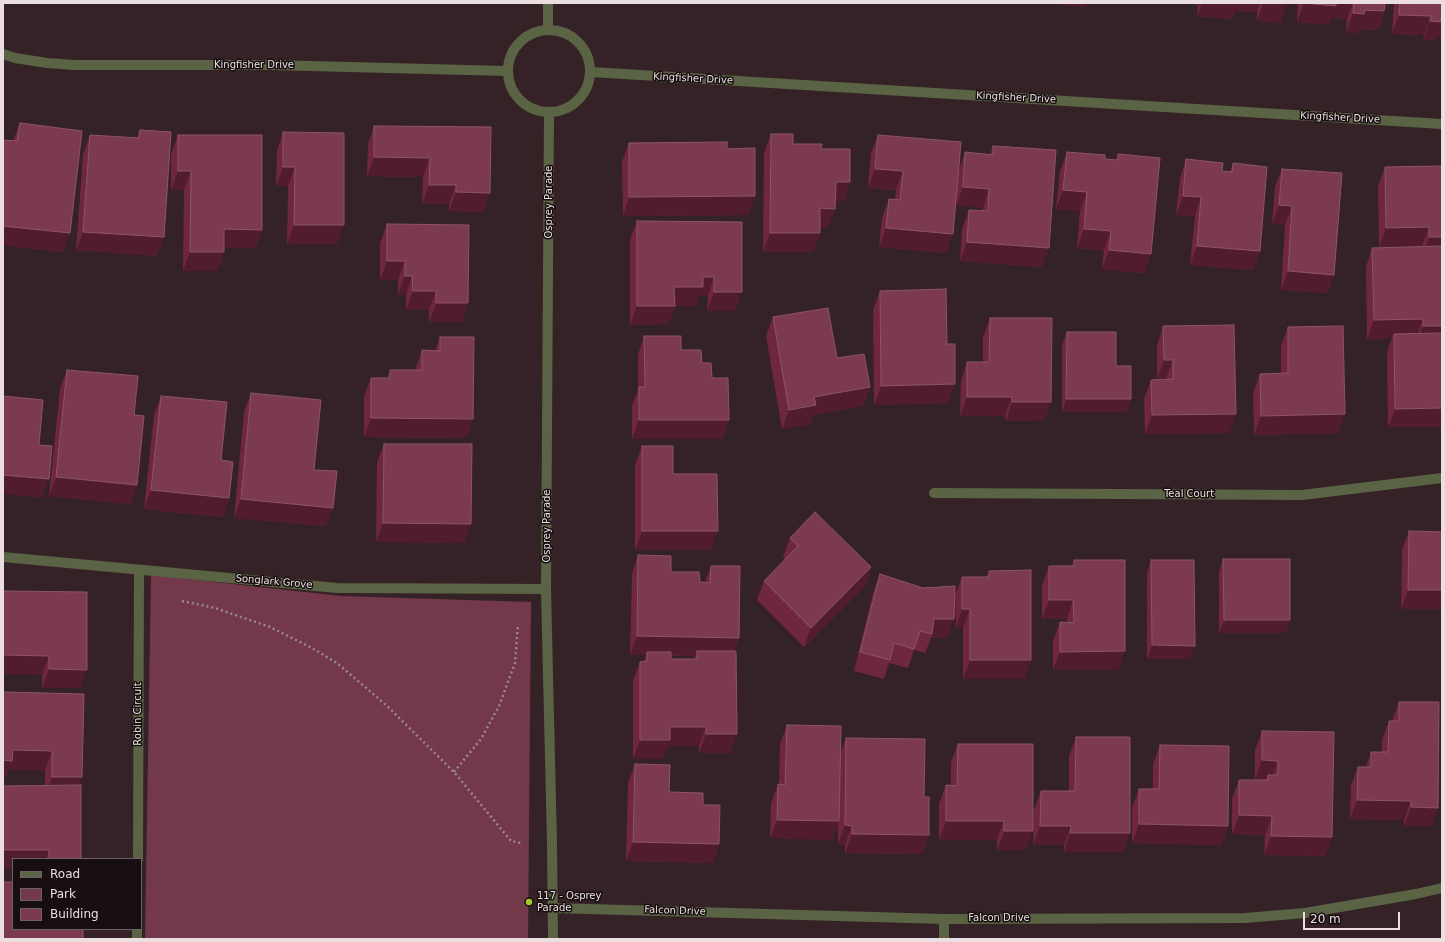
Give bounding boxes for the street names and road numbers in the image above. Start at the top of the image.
street label: Kingfisher Drive [214,59,294,71]
street label: Kingfisher Drive [653,71,733,87]
street label: Kingfisher Drive [976,90,1056,106]
street label: Kingfisher Drive [1300,110,1380,126]
street label: Osprey Parade [543,165,555,239]
street label: Teal Court [1164,488,1214,500]
street label: Osprey Parade [541,489,553,563]
street label: Songlark Grove [235,573,313,591]
street label: Robin Circuit [132,682,144,746]
street label: Falcon Drive [644,904,706,918]
street label: Falcon Drive [968,912,1030,924]

